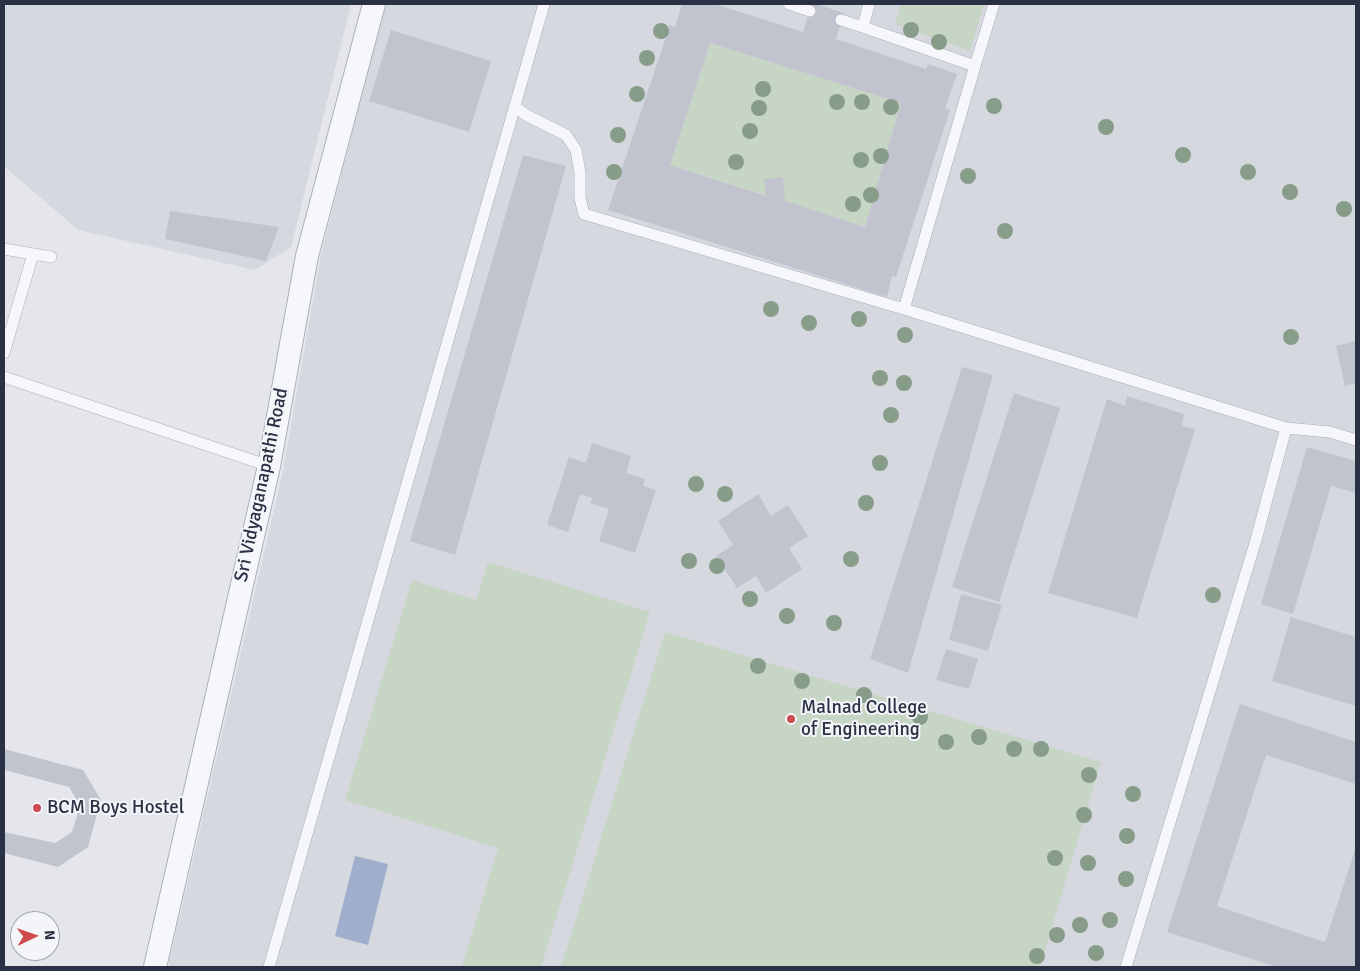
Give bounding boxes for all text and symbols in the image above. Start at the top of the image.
street label: Sri Vidyaganapathi Road [230,386,294,584]
place label: Malnad College of Engineering [801,697,927,741]
marker: Malnad College of Engineering [785,713,797,725]
place label: BCM Boys Hostel [47,797,184,819]
marker: BCM Boys Hostel [31,802,43,814]
north arrow [10,911,60,961]
text: N [41,930,58,941]

